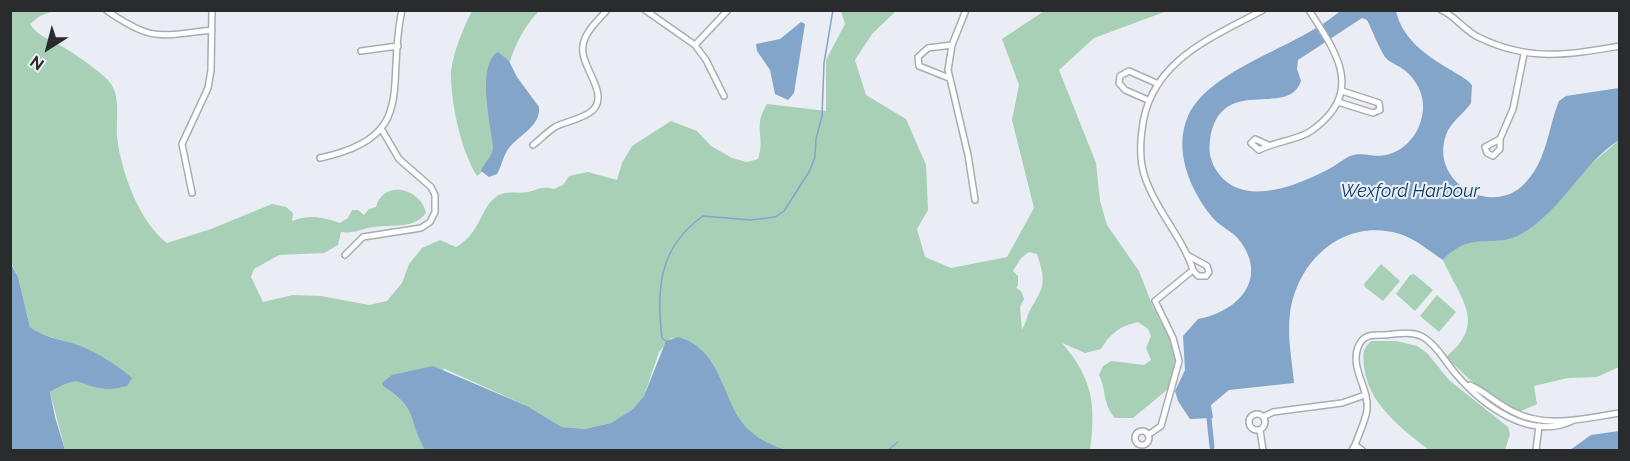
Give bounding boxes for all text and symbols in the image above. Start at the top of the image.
north arrow [18,18,78,78]
text: N [27,52,48,74]
water label: Wexford Harbour [1340,181,1480,203]

